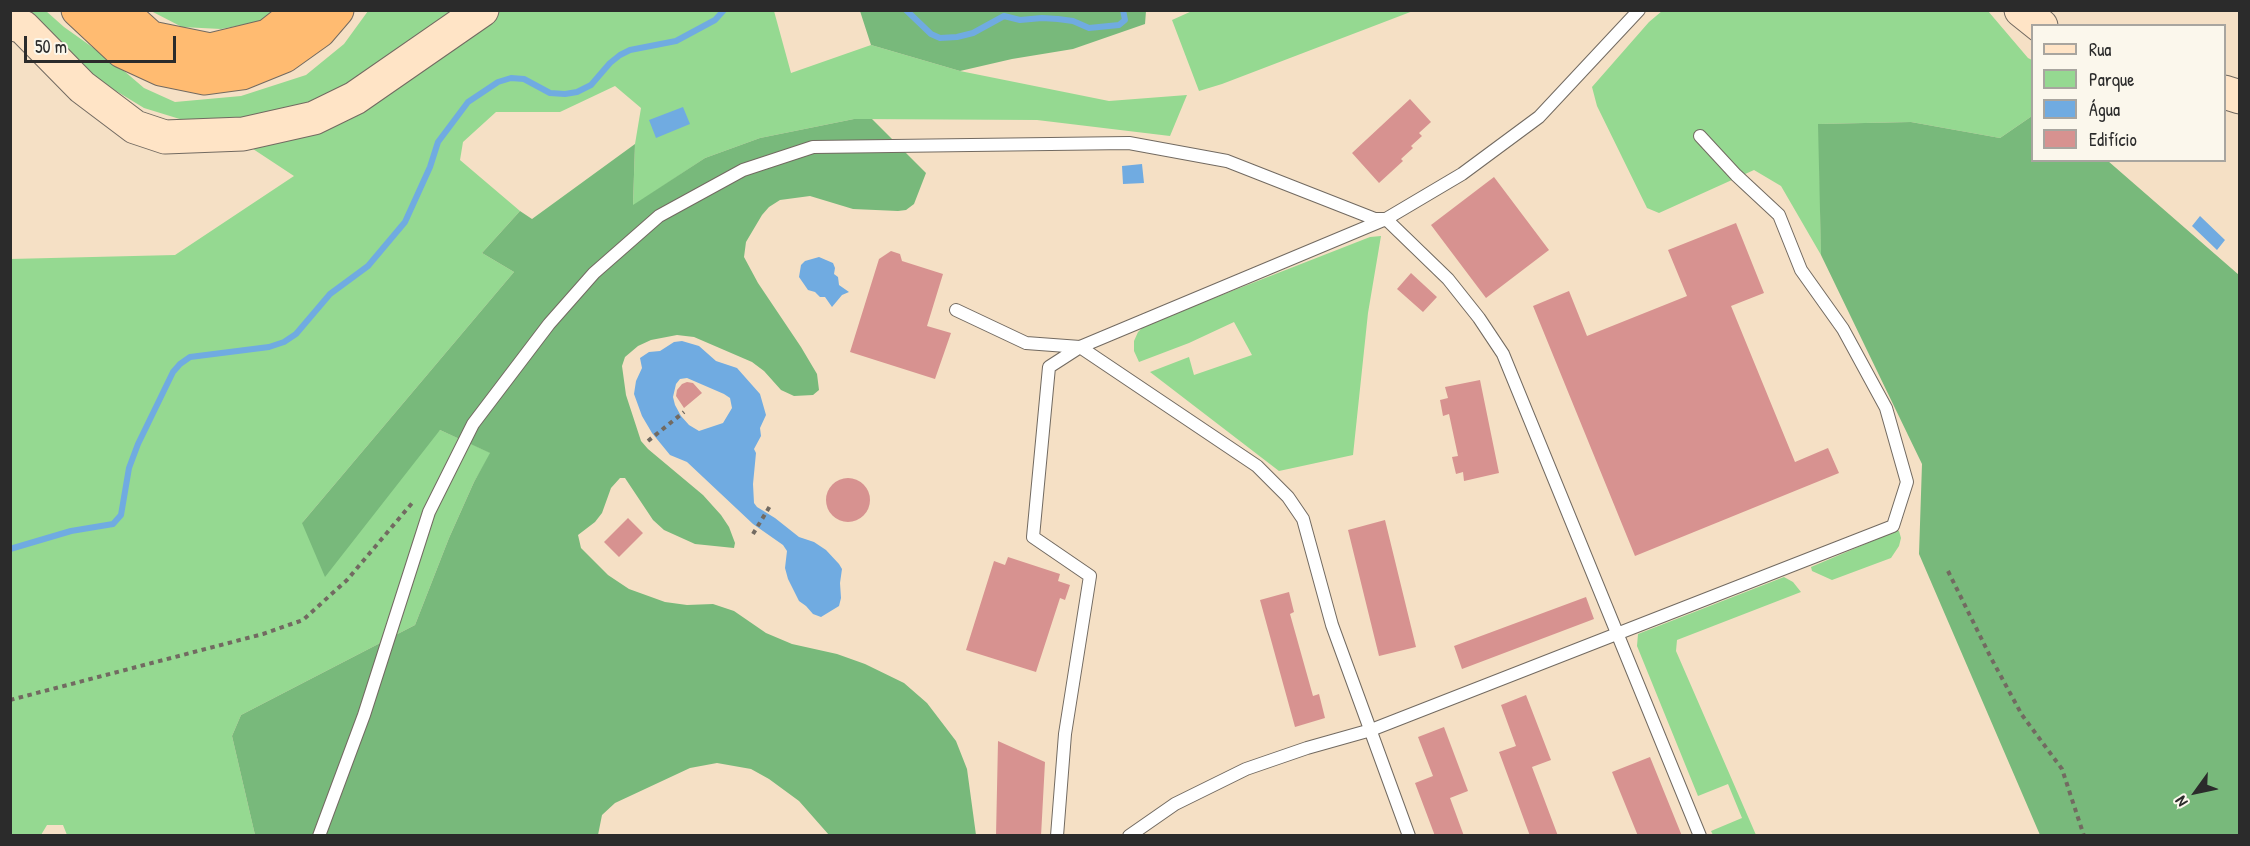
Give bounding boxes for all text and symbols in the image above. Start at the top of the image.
scale bar [27,24,178,62]
legend [2031,24,2226,162]
text: 50 m [35,34,67,59]
text: Rua [2089,37,2111,62]
text: Parque [2089,67,2134,92]
text: Água [2089,97,2120,122]
text: Edifício [2089,127,2137,152]
north arrow [2166,762,2226,822]
text: N [2169,792,2192,811]

